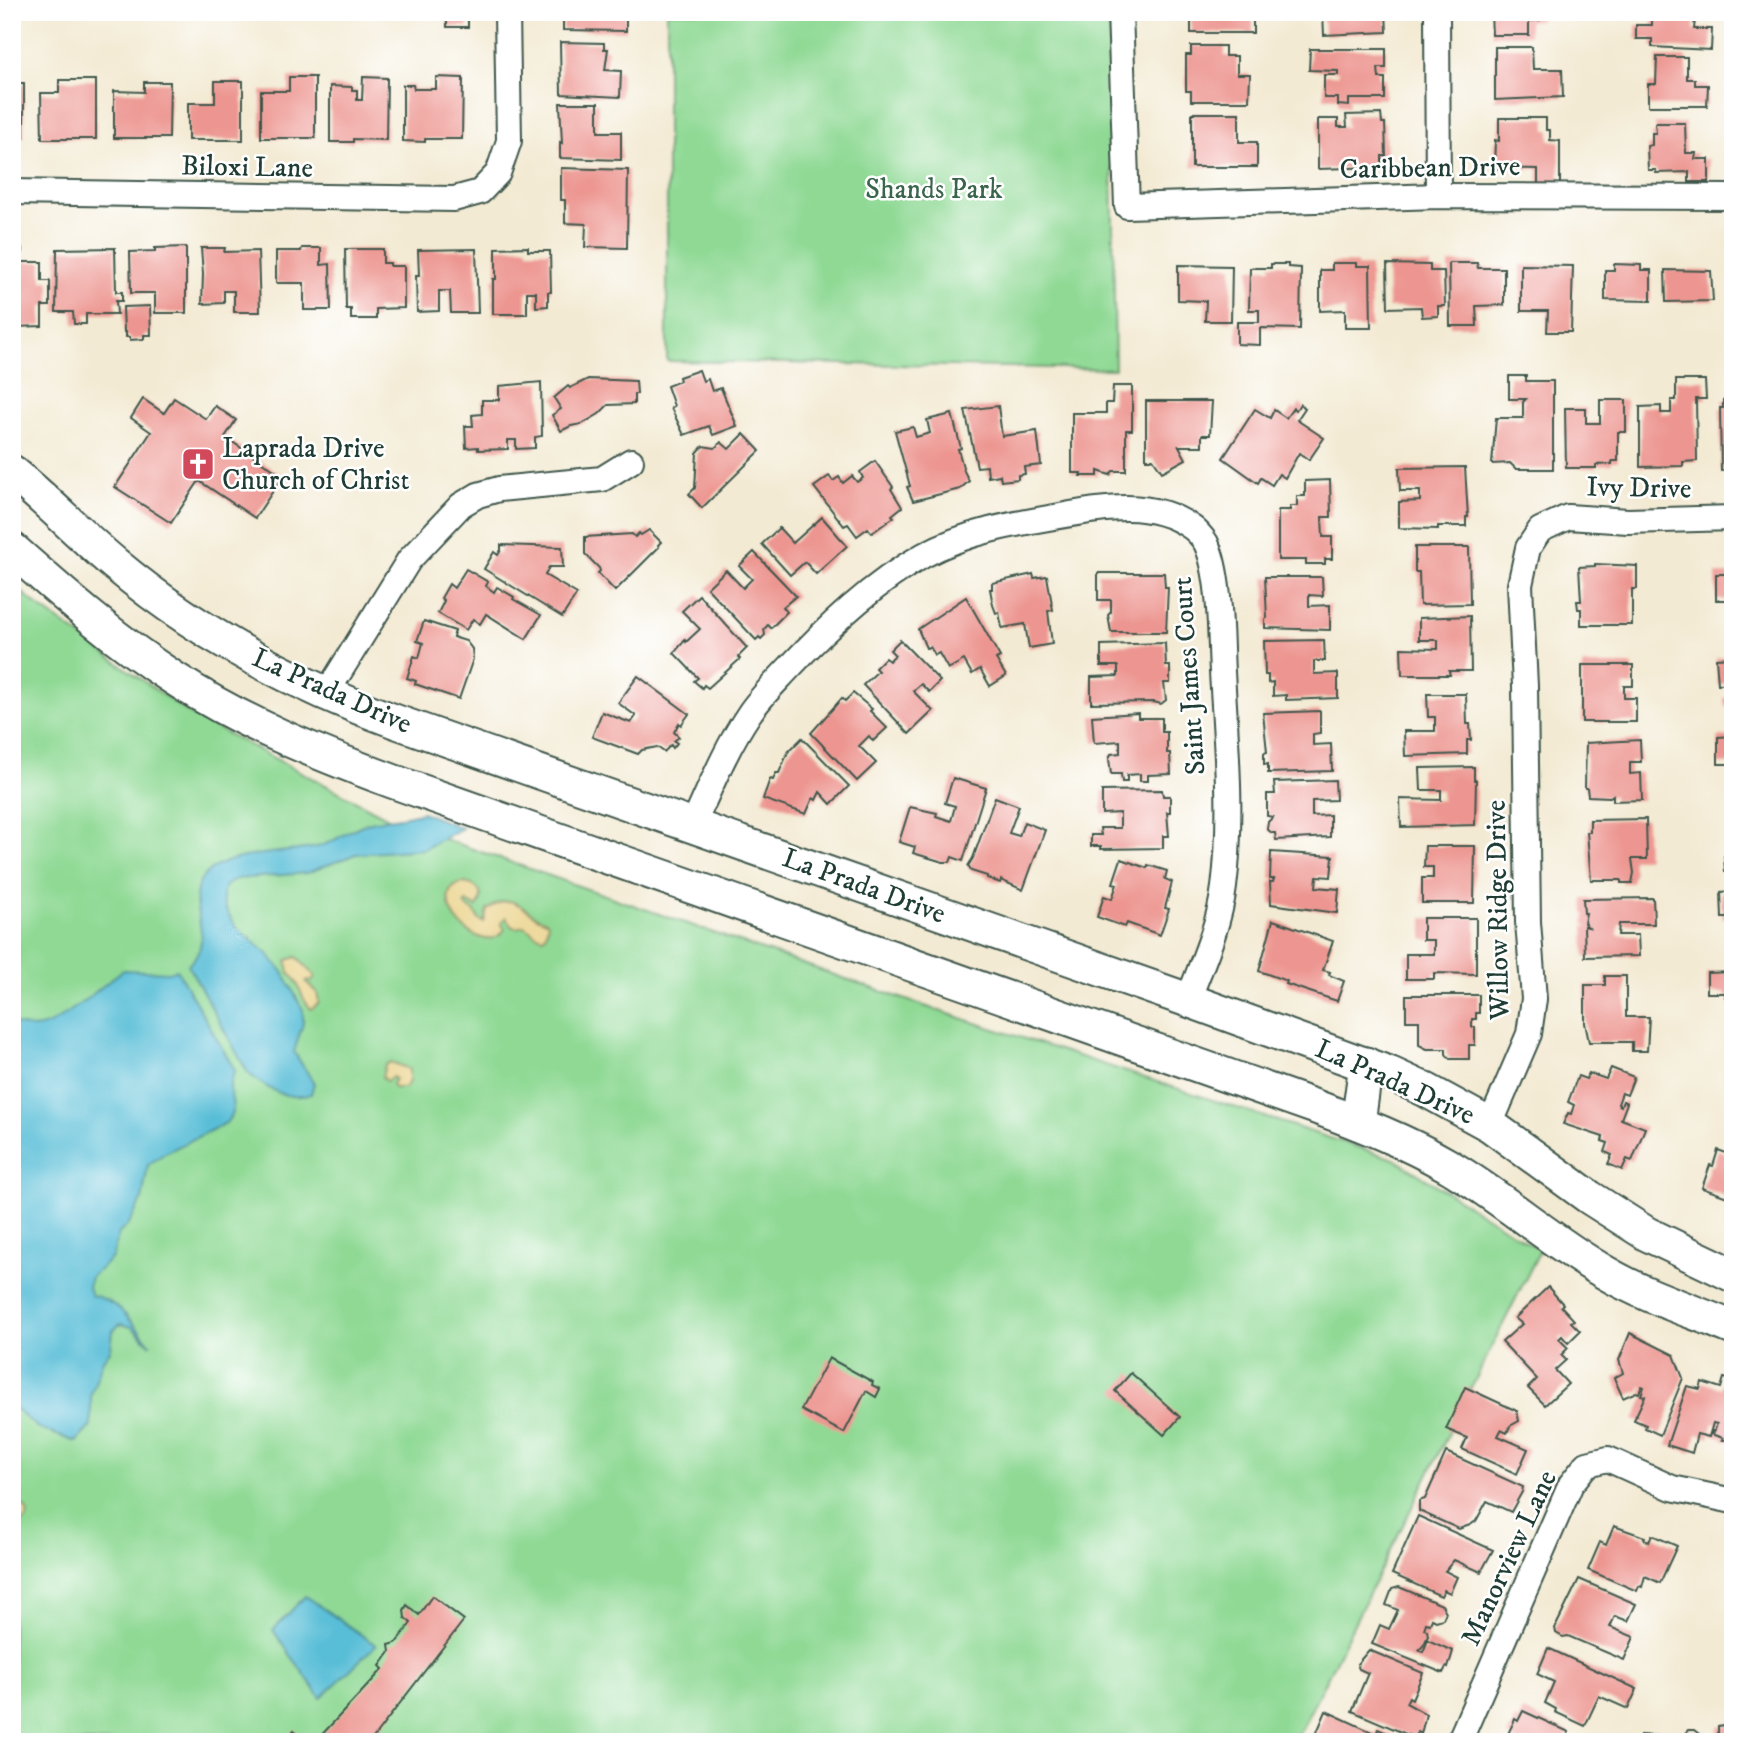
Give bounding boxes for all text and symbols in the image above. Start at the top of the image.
street label: Biloxi Lane [181,148,313,186]
street label: Caribbean Drive [1339,149,1521,187]
park label: Shands Park [865,172,1003,207]
place label: Laprada Drive Church of Christ [222,431,409,498]
church icon: Laprada Drive Church of Christ [179,445,217,483]
street label: Ivy Drive [1586,470,1692,506]
street label: Saint James Court [1165,576,1213,776]
street label: La Prada Drive [247,640,417,742]
street label: Willow Ridge Drive [1479,800,1517,1021]
street label: La Prada Drive [778,840,950,932]
street label: La Prada Drive [1310,1031,1480,1133]
street label: Manorview Lane [1453,1465,1565,1651]

